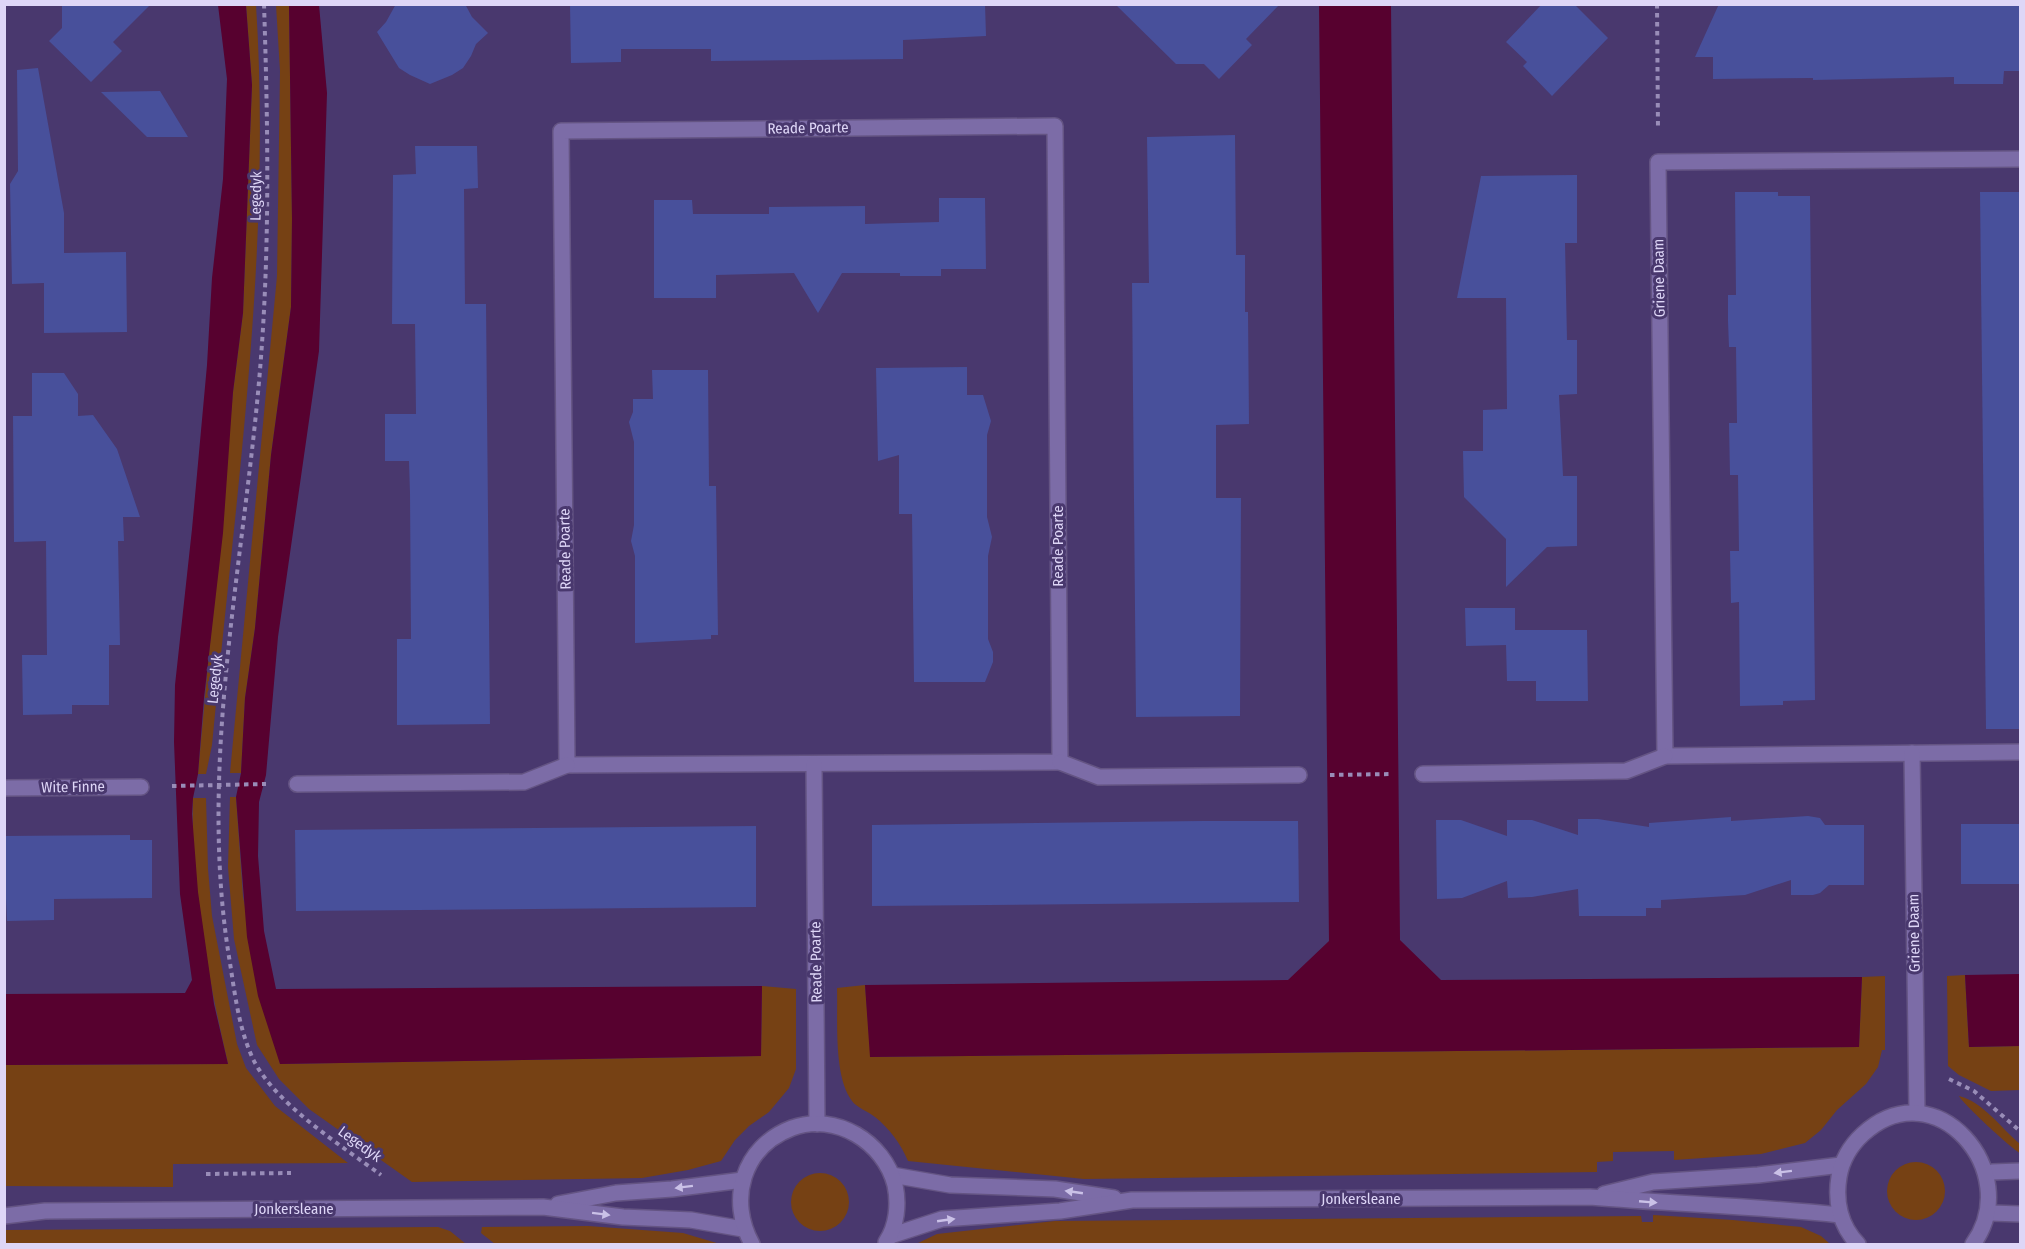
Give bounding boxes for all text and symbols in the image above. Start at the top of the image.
street label: Reade Poarte [767,118,849,138]
street label: Legedyk [247,171,265,221]
street label: Griene Daam [1649,239,1669,317]
street label: Reade Poarte [1049,505,1067,587]
street label: Reade Poarte [555,508,575,590]
street label: Legedyk [203,653,227,705]
street label: Wite Finne [41,777,105,797]
street label: Griene Daam [1904,894,1924,972]
street label: Reade Poarte [806,921,826,1003]
street label: Legedyk [335,1122,385,1166]
one-way arrow [1773,1167,1792,1177]
one-way arrow [675,1182,694,1192]
one-way arrow [1064,1188,1083,1197]
street label: Jonkersleane [1321,1190,1401,1208]
one-way arrow [1639,1197,1658,1207]
street label: Jonkersleane [254,1200,334,1218]
one-way arrow [592,1209,611,1219]
one-way arrow [937,1215,956,1224]

